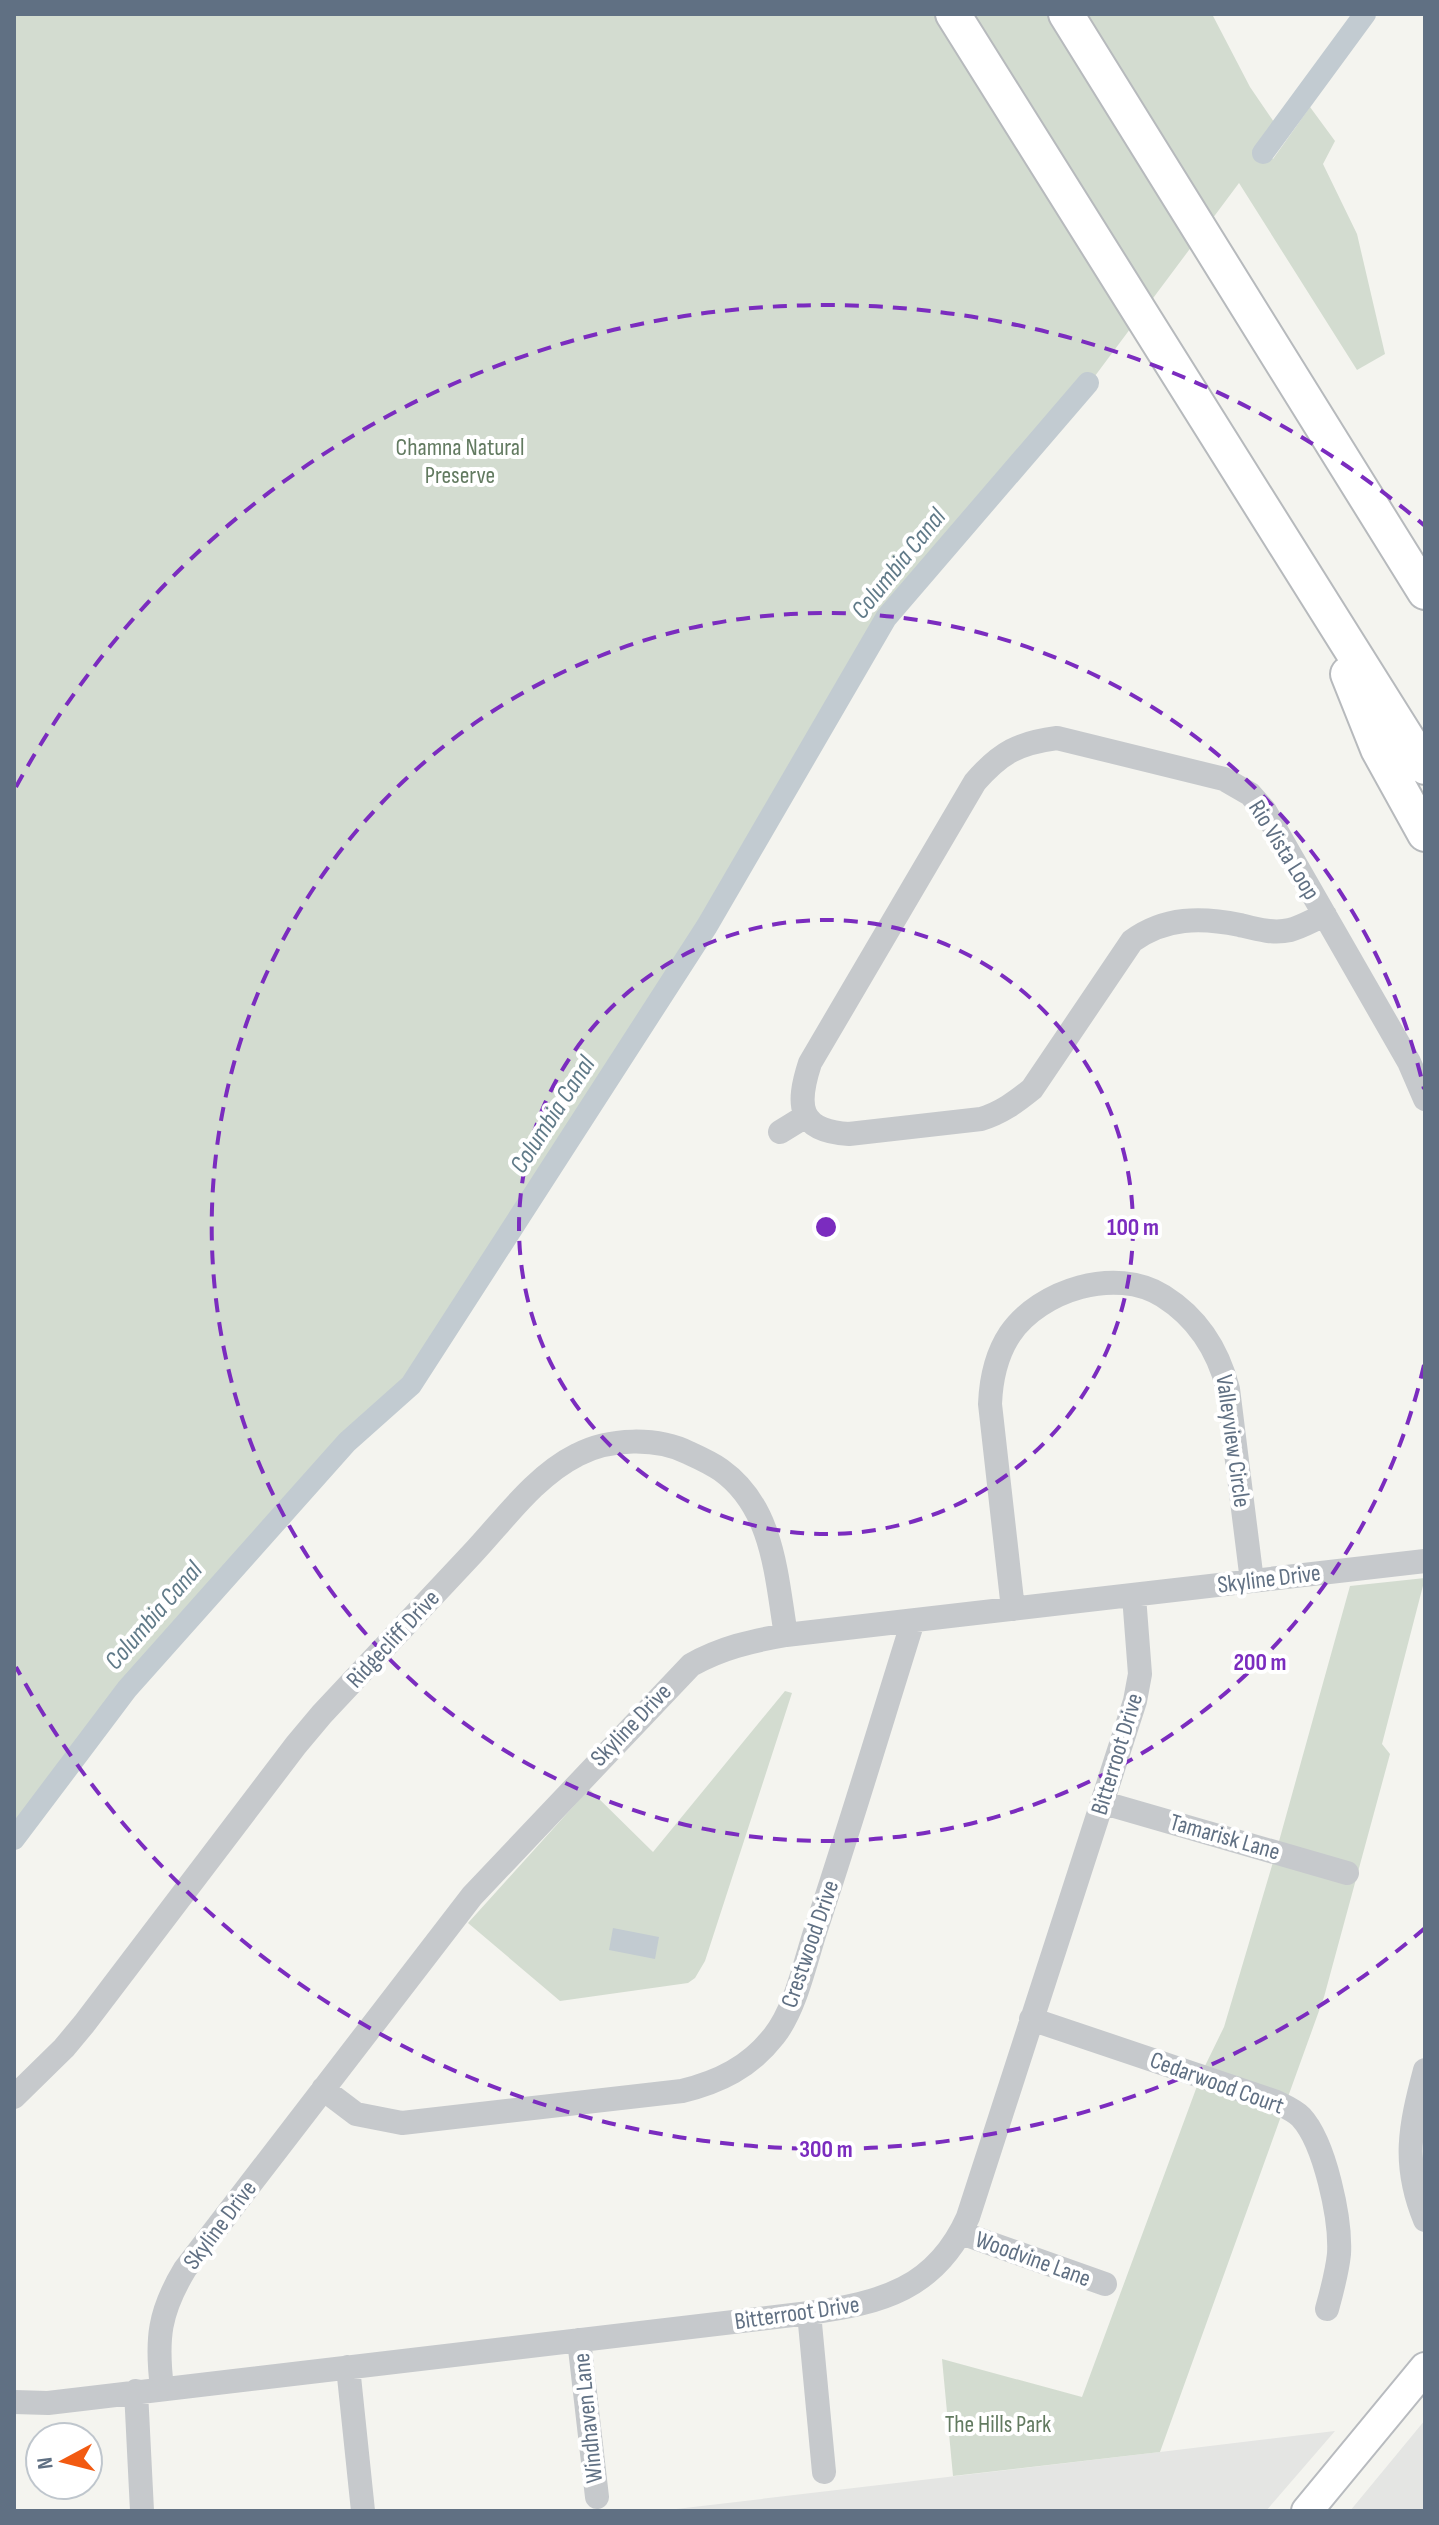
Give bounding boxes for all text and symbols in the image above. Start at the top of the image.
park label: Chamna Natural Preserve [396,433,524,490]
water label: Columbia Canal [845,502,954,625]
street label: Rio Vista Loop [1242,795,1326,905]
water label: Columbia Canal [504,1050,603,1179]
centre of rings [812,1213,840,1241]
text: 100 m [1107,1213,1159,1242]
street label: Valleyview Circle [1209,1373,1257,1509]
water label: Columbia Canal [99,1555,210,1676]
street label: Skyline Drive [1216,1558,1322,1600]
street label: Ridgecliff Drive [340,1584,446,1694]
text: 200 m [1233,1648,1287,1677]
street label: Skyline Drive [585,1678,677,1772]
street label: Bitterroot Drive [1085,1690,1149,1818]
street label: Tamarisk Lane [1167,1807,1283,1867]
street label: Crestwood Drive [775,1877,845,2011]
street label: Cedarwood Court [1146,2045,1288,2121]
text: 300 m [799,2135,853,2164]
street label: Skyline Drive [177,2175,263,2275]
street label: Woodvine Lane [971,2225,1095,2293]
street label: Bitterroot Drive [733,2290,861,2336]
street label: Windhaven Lane [567,2352,609,2484]
park label: The Hills Park [945,2410,1051,2439]
north arrow [24,2421,104,2501]
text: N [32,2456,60,2471]

